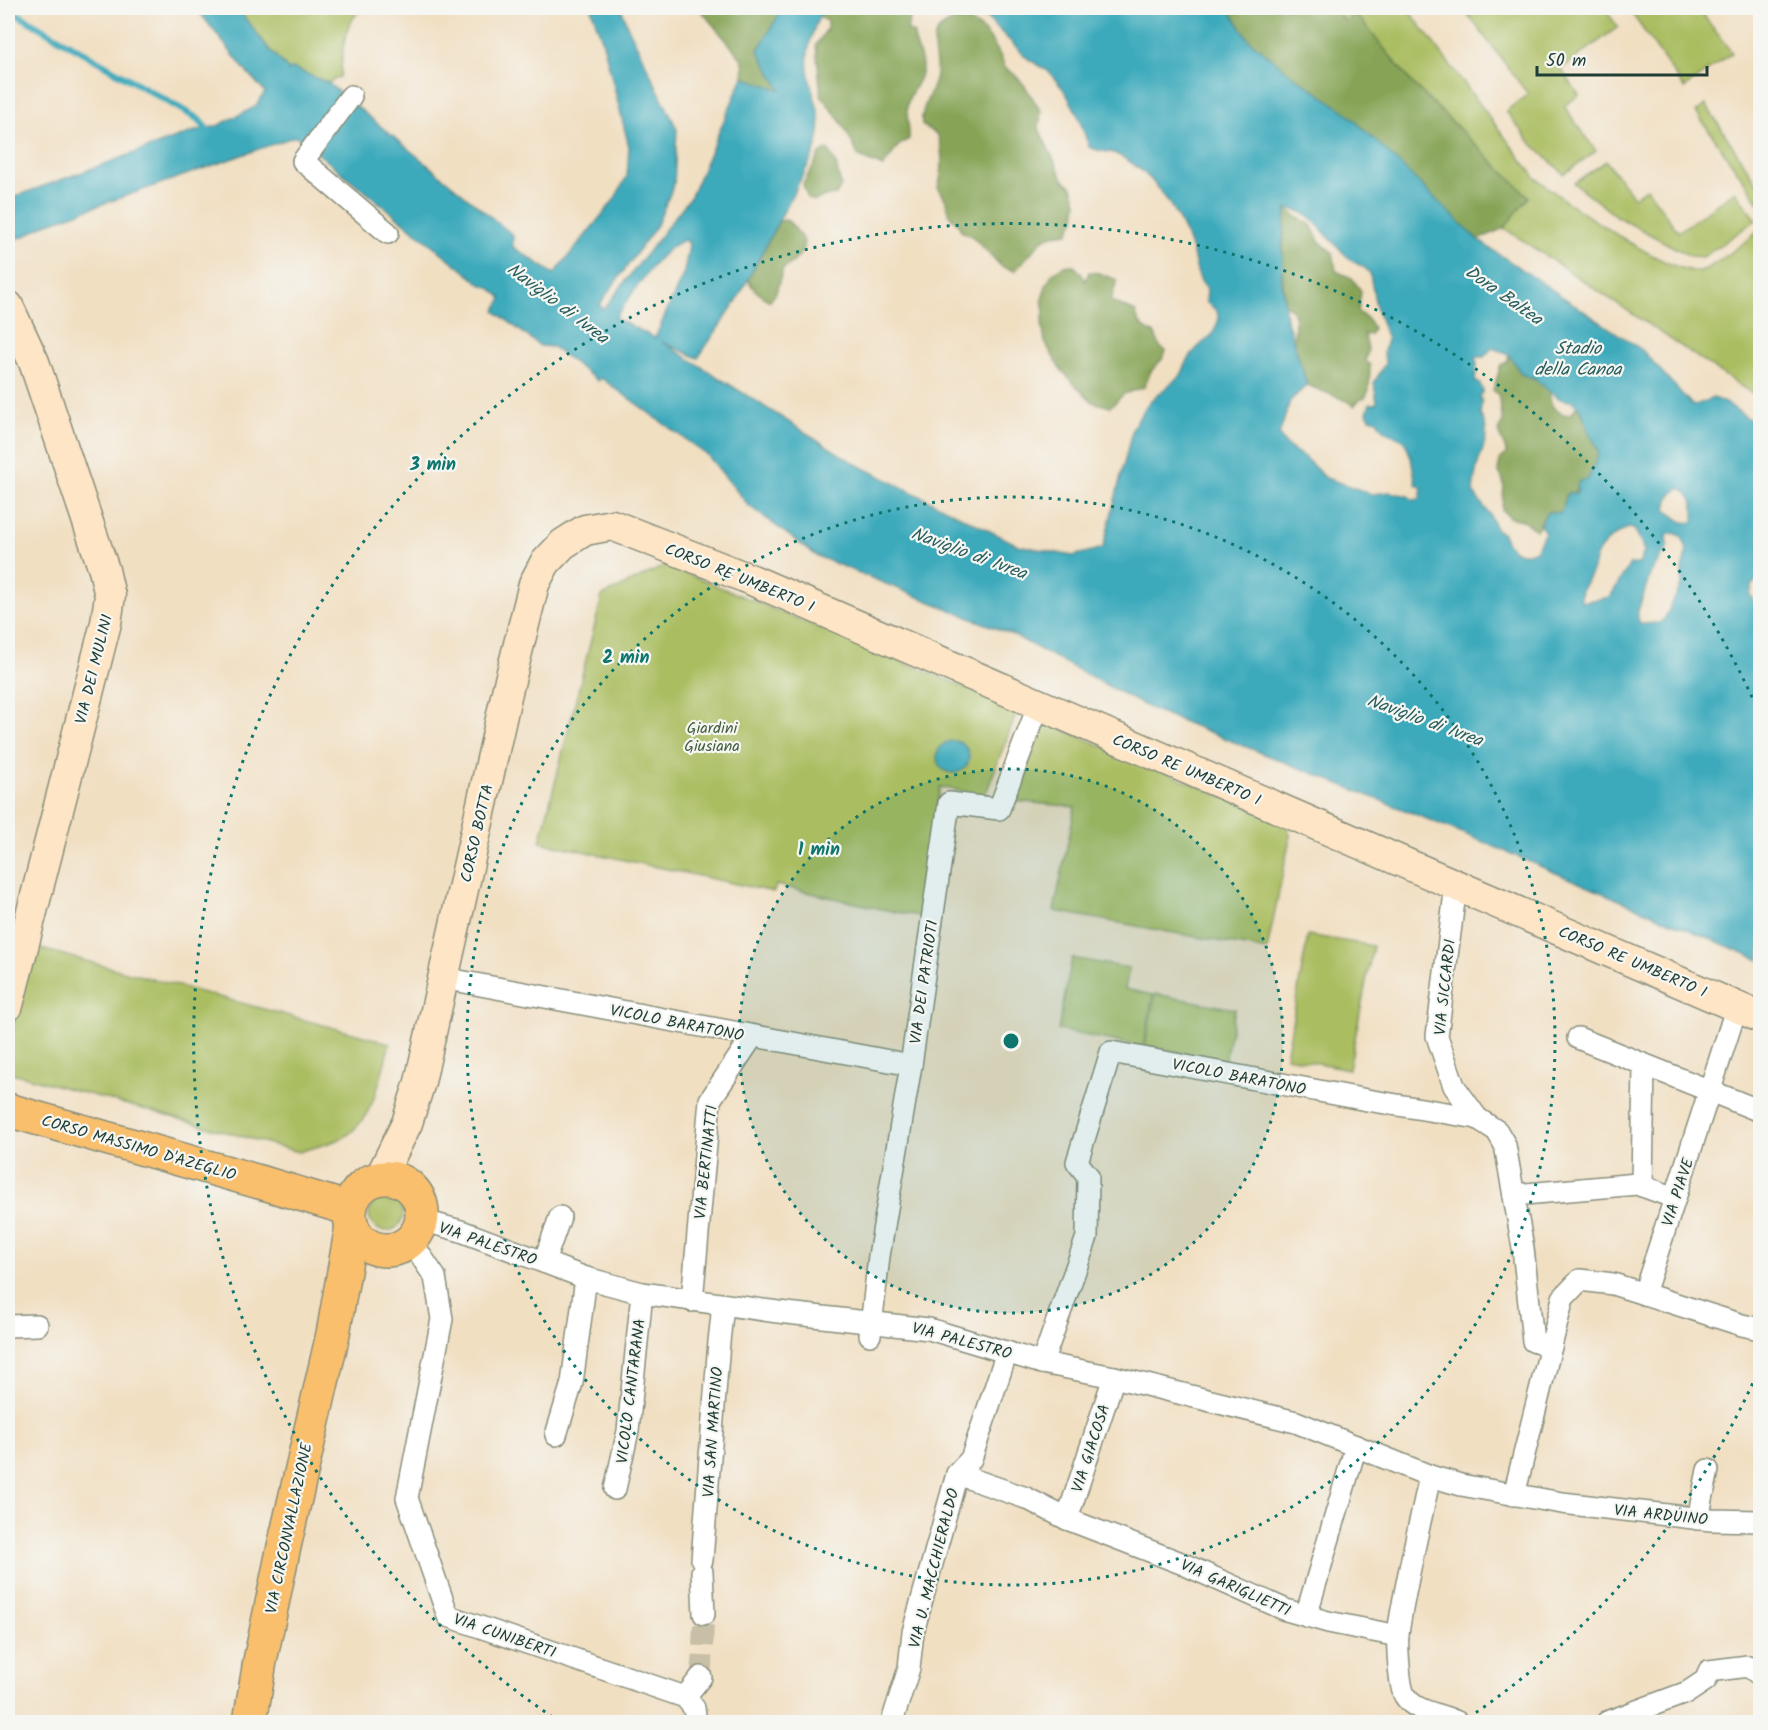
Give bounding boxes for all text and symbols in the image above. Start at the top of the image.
scale bar [1537,39,1706,77]
text: 50 m [1546,47,1586,76]
water label: Naviglio di Ivrea [500,256,615,353]
water label: Dora Baltea [1458,259,1549,335]
water label: Stadio della Canoa [1535,335,1623,385]
text: 3 min [409,451,456,480]
water label: Naviglio di Ivrea [907,520,1032,589]
street label: CORSO RE UMBERTO I [661,537,818,620]
street label: VIA DEI MULINI [69,612,120,727]
text: 2 min [603,644,649,673]
water label: Naviglio di Ivrea [1363,687,1488,756]
park label: Giardini Giusiana [684,716,740,759]
street label: CORSO RE UMBERTO I [1108,728,1265,813]
street label: CORSO BOTTA [454,781,501,885]
text: 1 min [798,836,840,865]
street label: VIA DEI PATRIOTI [903,918,946,1046]
street label: CORSO RE UMBERTO I [1554,920,1711,1005]
street label: VIA SICCARDI [1428,938,1463,1036]
street label: VICOLO BARATONO [608,998,746,1049]
centre of rings [1001,1031,1021,1051]
street label: VICOLO BARATONO [1170,1052,1308,1103]
street label: VIA BERTINATTI [688,1104,725,1220]
street label: CORSO MASSIMO D'AZEGLIO [38,1109,239,1188]
street label: VIA PIAVE [1656,1154,1701,1230]
street label: VIA PALESTRO [435,1216,540,1273]
street label: VIA PALESTRO [909,1316,1014,1367]
street label: VICOLO CANTARANA [610,1317,653,1465]
street label: VIA SAN MARTINO [696,1366,731,1498]
street label: VIA GIACOSA [1065,1401,1118,1496]
street label: VIA CIRCONVALLAZIONE [259,1440,320,1616]
street label: VIA U. MACCHIERALDO [903,1486,966,1651]
street label: VIA ARDUINO [1613,1498,1709,1533]
street label: VIA GARIGLIETTI [1176,1553,1295,1624]
street label: VIA CUNIBERTI [450,1607,559,1666]

